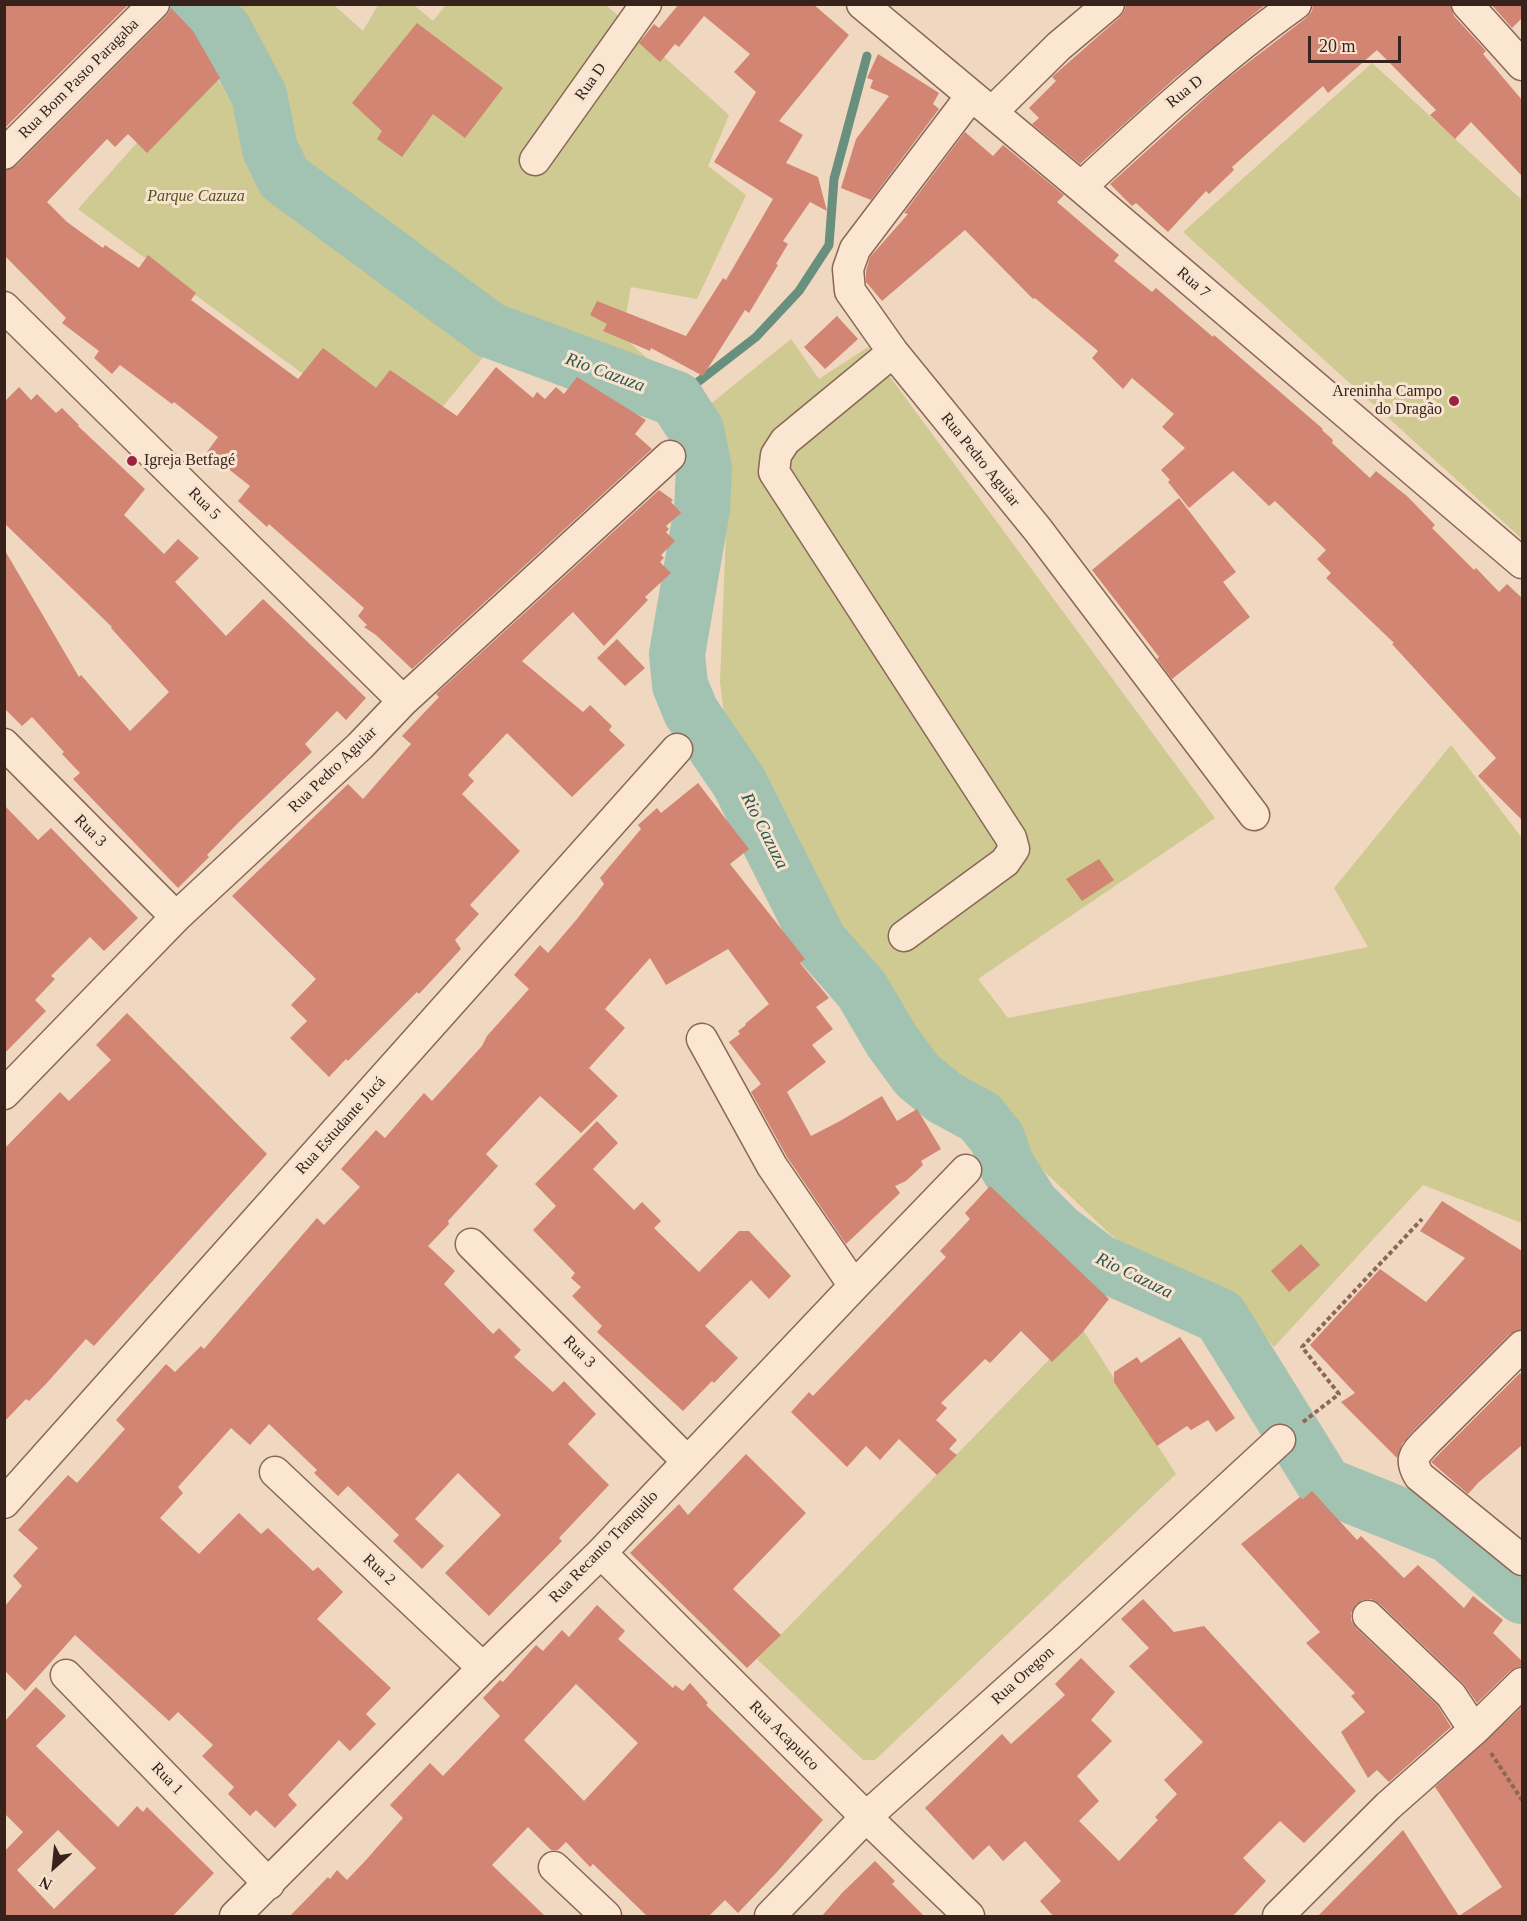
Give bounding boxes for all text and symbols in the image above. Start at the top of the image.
street label: Rua Bom Pasto Paragaba [15,15,143,143]
scale bar [1311,24,1404,62]
text: 20 m [1319,36,1356,56]
street label: Rua D [571,60,611,104]
street label: Rua D [1163,72,1207,112]
park label: Parque Cazuza [147,187,245,207]
street label: Rua 7 [1172,263,1214,303]
water label: Rio Cazuza [563,349,647,397]
place label: Areninha Campo do Dragão [1332,382,1442,420]
marker: Areninha Campo do Dragão [1447,394,1461,408]
street label: Rua Pedro Aguiar [936,409,1024,511]
place label: Igreja Betfagé [144,451,235,471]
marker: Igreja Betfagé [125,454,139,468]
street label: Rua 5 [184,484,224,524]
street label: Rua Pedro Aguiar [285,723,381,817]
water label: Rio Cazuza [736,789,792,873]
street label: Rua 3 [70,811,110,851]
street label: Rua Estudante Jucá [292,1073,390,1179]
water label: Rio Cazuza [1092,1248,1176,1304]
street label: Rua 3 [559,1332,599,1372]
street label: Rua Recanto Tranquilo [545,1487,663,1607]
street label: Rua 2 [359,1550,399,1590]
street label: Rua Oregon [988,1643,1058,1709]
street label: Rua Acapulco [745,1697,823,1775]
street label: Rua 1 [147,1759,187,1799]
north arrow [24,1837,84,1897]
text: N [37,1873,55,1894]

